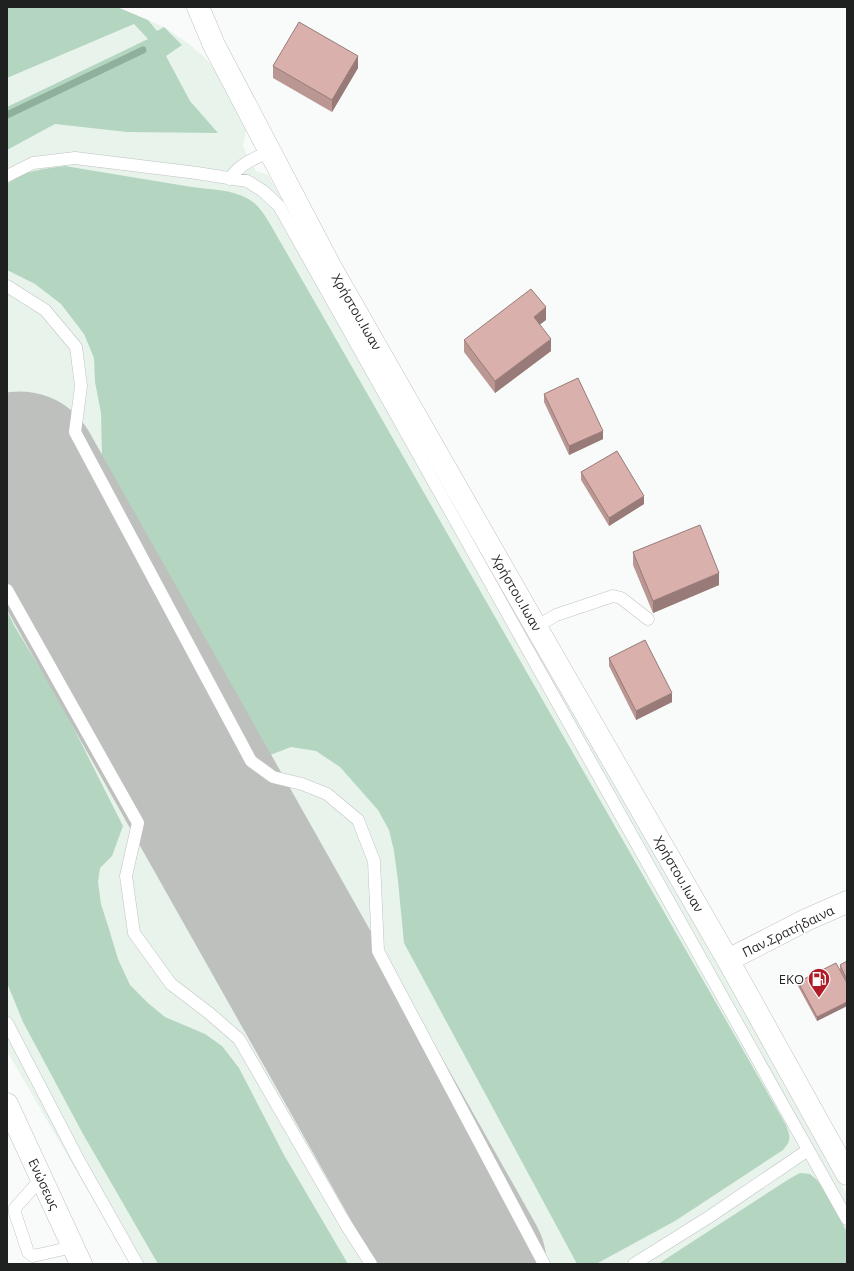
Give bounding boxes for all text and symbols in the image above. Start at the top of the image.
street label: Χρήστου.Ιωαν [328,271,386,353]
street label: Χρήστου.Ιωαν [488,552,546,634]
street label: Χρήστου.Ιωαν [650,833,708,915]
street label: Παν.Σρατήδαινα [739,901,837,961]
fuel station icon: EKO [806,966,832,999]
place label: EKO [779,970,804,988]
street label: Ενώσεως [24,1155,64,1213]

